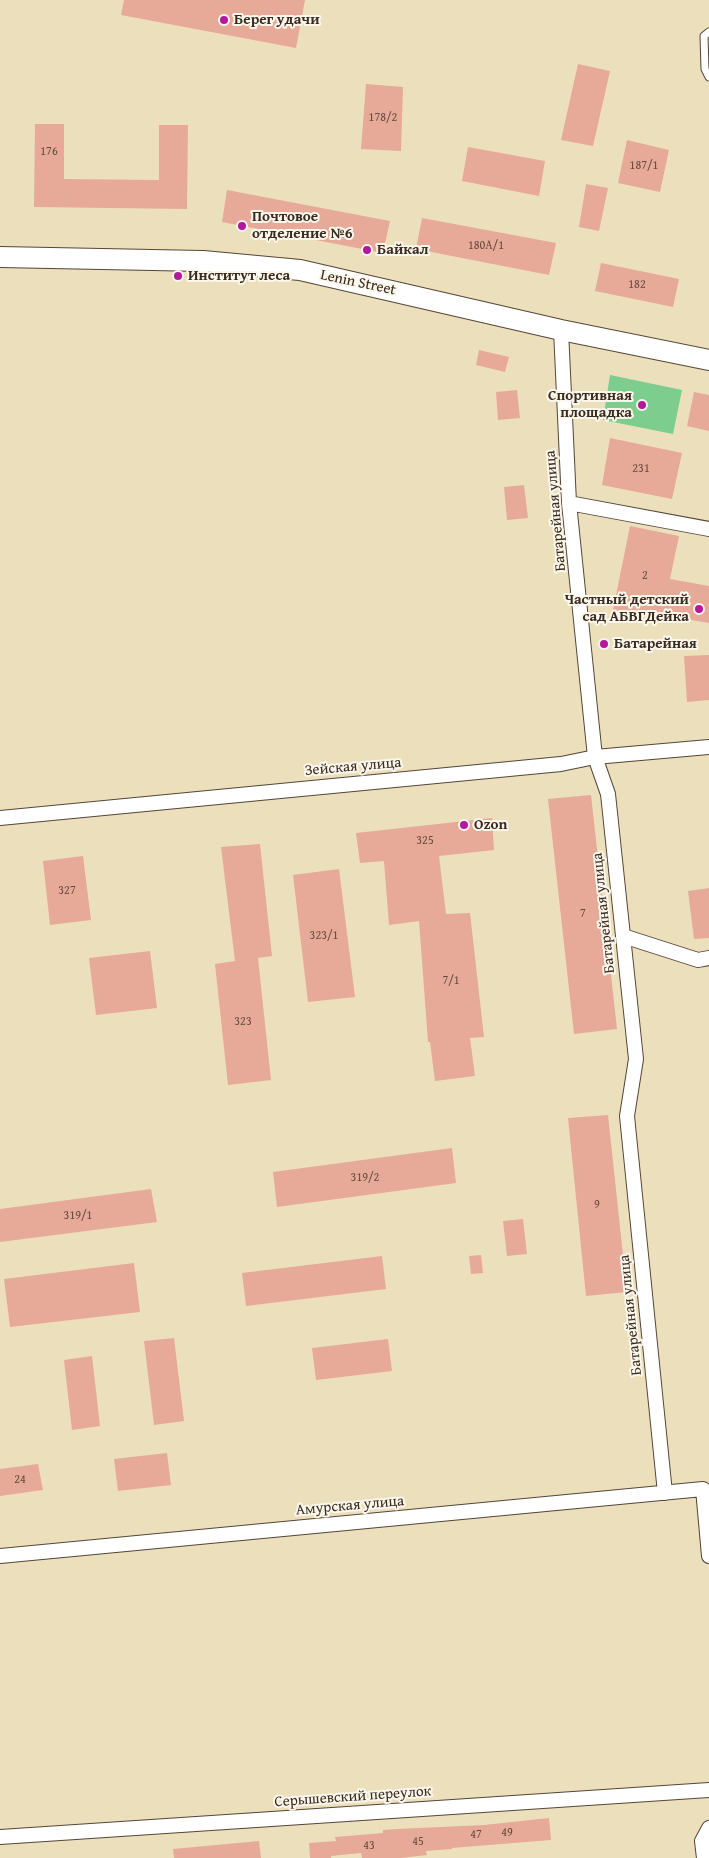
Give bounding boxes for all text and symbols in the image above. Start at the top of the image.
place label: Берег удачи [234,11,320,29]
marker: Берег удачи [218,14,230,26]
house number: 178/2 [369,111,397,125]
house number: 176 [40,145,58,159]
house number: 187/1 [630,159,658,173]
place label: Почтовое отделение №6 [252,208,352,243]
marker: Почтовое отделение №6 [236,220,248,232]
house number: 180А/1 [468,239,504,253]
place label: Байкал [377,241,428,259]
marker: Байкал [361,244,373,256]
street label: Lenin Street [319,266,397,300]
place label: Институт леса [188,267,290,285]
marker: Институт леса [172,270,184,282]
house number: 182 [628,278,646,292]
place label: Спортивная площадка [548,387,632,422]
marker: Спортивная площадка [636,399,648,411]
street label: Батарейная улица [542,450,570,572]
house number: 231 [632,462,650,476]
house number: 2 [642,569,648,583]
place label: Частный детский сад АБВГДейка [564,591,689,626]
marker: Частный детский сад АБВГДейка [693,603,705,615]
place label: Батарейная [614,635,697,653]
marker: Батарейная [598,638,610,650]
street label: Зейская улица [304,754,402,780]
place label: Ozon [474,816,507,834]
marker: Ozon [458,819,470,831]
house number: 325 [416,834,434,848]
street label: Батарейная улица [589,852,619,974]
house number: 327 [58,884,76,898]
house number: 7 [580,907,586,921]
house number: 323/1 [310,929,338,943]
house number: 7/1 [442,974,460,988]
house number: 323 [234,1015,252,1029]
house number: 319/2 [351,1171,379,1185]
house number: 9 [594,1198,600,1212]
house number: 319/1 [64,1209,92,1223]
street label: Батарейная улица [616,1254,646,1376]
house number: 24 [14,1473,26,1487]
street label: Амурская улица [295,1492,405,1520]
street label: Серышевский переулок [274,1783,432,1811]
house number: 49 [501,1826,513,1840]
house number: 47 [470,1828,482,1842]
house number: 45 [412,1835,424,1849]
house number: 43 [363,1839,375,1853]

